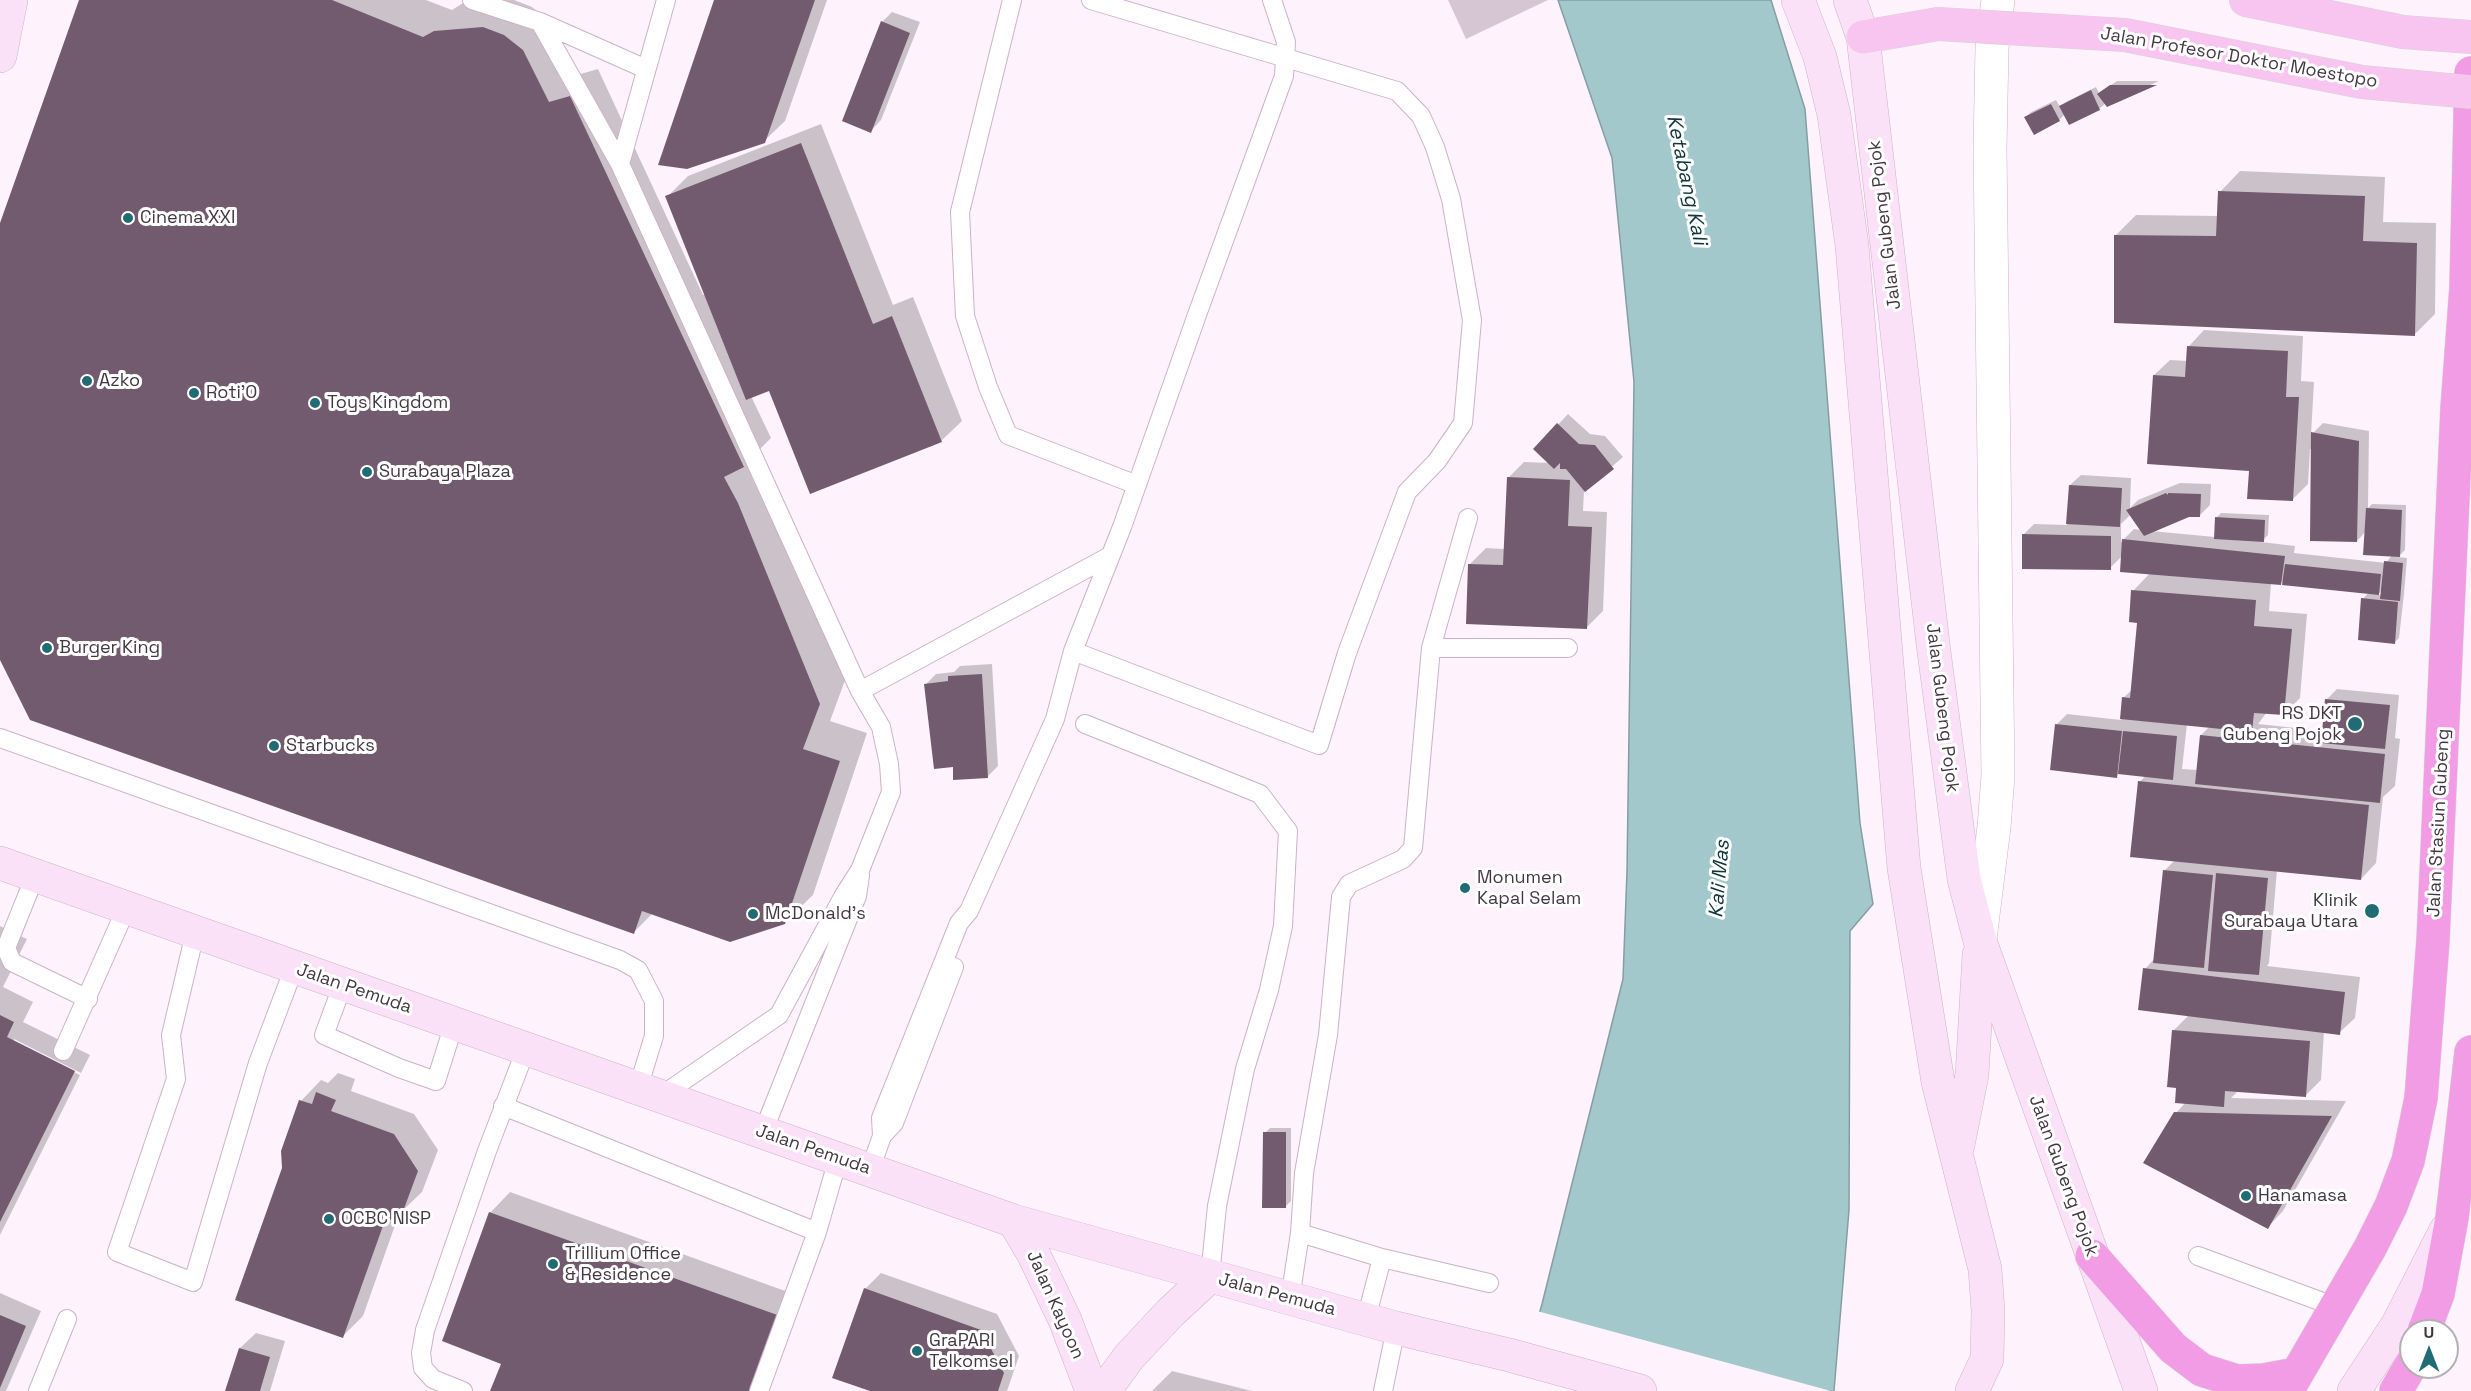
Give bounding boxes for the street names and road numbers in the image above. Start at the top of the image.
street label: Jalan Profesor Doktor Moestopo [2099,23,2379,93]
street label: Jalan Gubeng Pojok [1864,139,1906,311]
street label: Jalan Gubeng Pojok [1921,622,1963,794]
street label: Jalan Stasiun Gubeng [2423,728,2455,918]
street label: Jalan Pemuda [294,959,414,1019]
street label: Jalan Gubeng Pojok [2024,1092,2102,1260]
street label: Jalan Pemuda [753,1120,873,1180]
street label: Jalan Kayoon [1021,1247,1089,1363]
street label: Jalan Pemuda [1216,1269,1338,1321]

